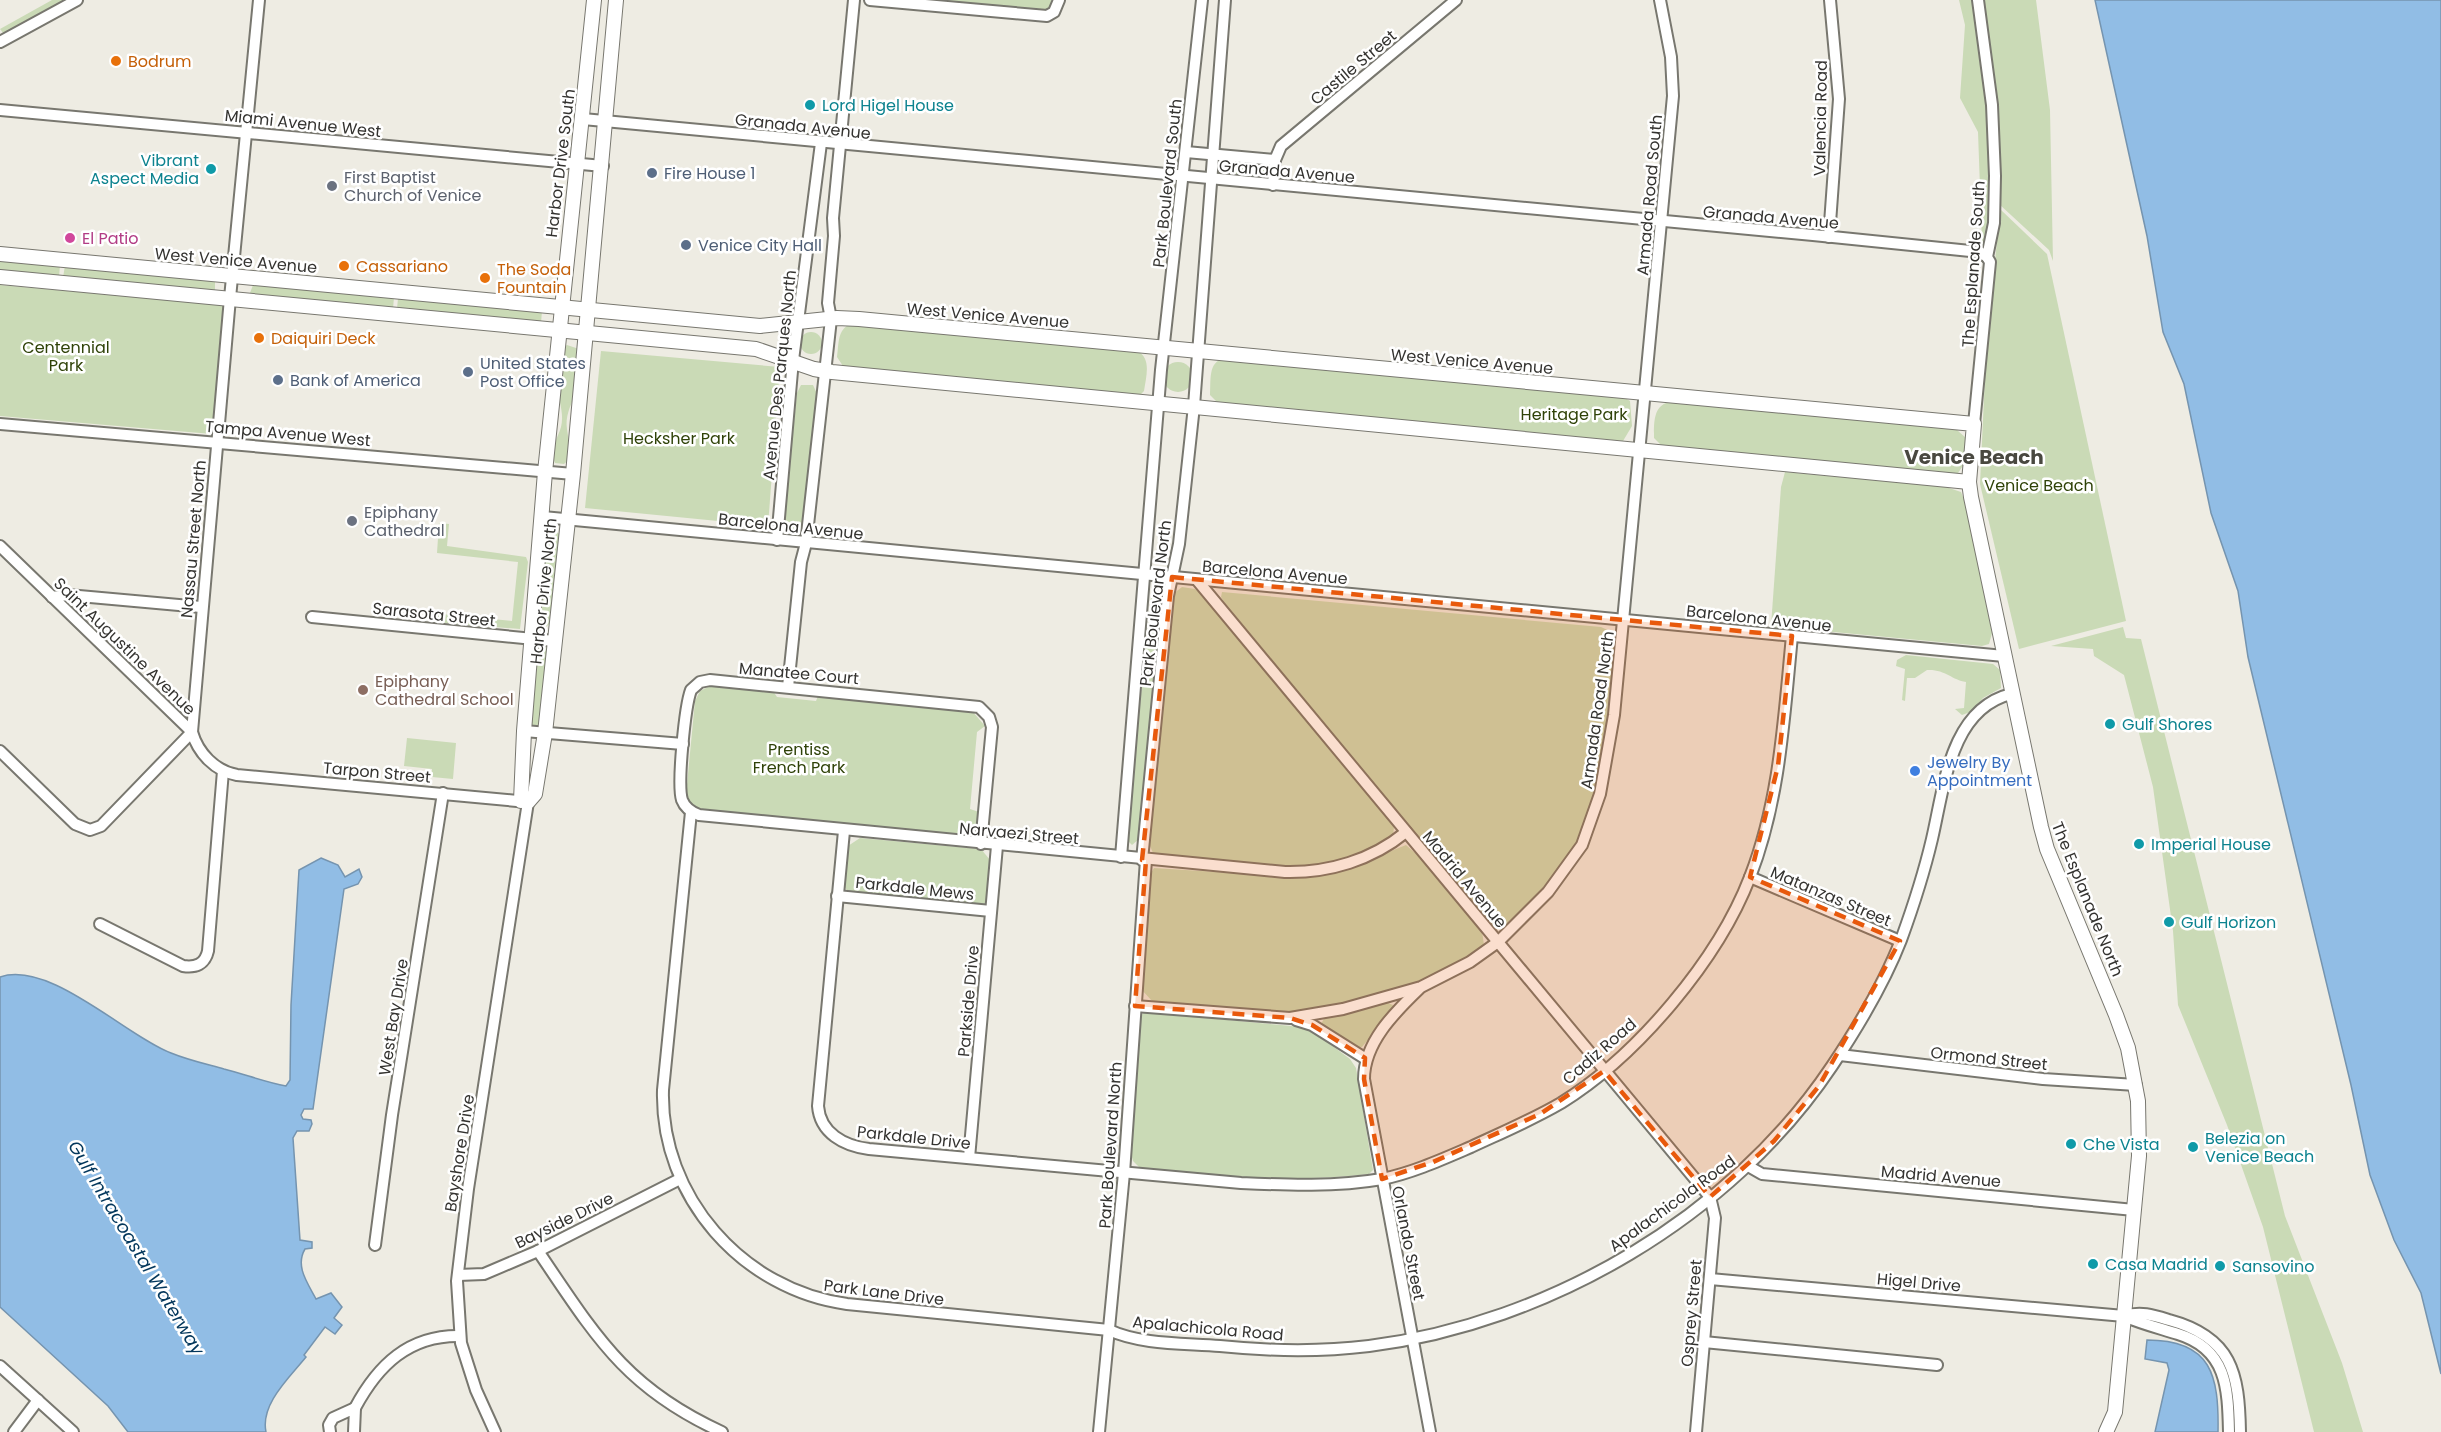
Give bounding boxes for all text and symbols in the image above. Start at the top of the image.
street label: Castile Street [1305,24,1402,110]
place label: Bodrum [128,50,192,73]
marker: Bodrum [109,54,123,68]
street label: Valencia Road [1808,60,1833,176]
street label: Harbor Drive South [540,87,581,239]
place label: Lord Higel House [822,94,954,117]
marker: Lord Higel House [803,98,817,112]
street label: Park Boulevard South [1147,98,1188,269]
street label: Miami Avenue West [224,104,383,143]
street label: Granada Avenue [734,108,872,145]
street label: Armada Road South [1631,113,1668,277]
place label: Vibrant Aspect Media [90,149,199,190]
street label: Granada Avenue [1218,154,1356,189]
marker: Vibrant Aspect Media [204,162,218,176]
place label: Fire House 1 [664,162,755,185]
place label: First Baptist Church of Venice [344,166,481,207]
marker: Fire House 1 [645,166,659,180]
marker: First Baptist Church of Venice [325,179,339,193]
street label: The Esplanade South [1956,180,1991,348]
street label: Granada Avenue [1702,200,1840,235]
place label: El Patio [82,227,139,250]
marker: El Patio [63,231,77,245]
place label: Venice City Hall [698,234,822,257]
marker: Venice City Hall [679,238,693,252]
street label: West Venice Avenue [154,242,318,279]
place label: Cassariano [356,255,448,278]
place label: The Soda Fountain [497,258,571,299]
marker: Cassariano [337,259,351,273]
street label: Avenue Des Parques North [757,269,802,481]
marker: The Soda Fountain [478,271,492,285]
street label: West Venice Avenue [906,297,1070,334]
place label: Daiquiri Deck [271,327,376,350]
marker: Daiquiri Deck [252,331,266,345]
park label: Centennial Park [22,336,110,377]
street label: West Venice Avenue [1390,343,1554,380]
place label: United States Post Office [480,352,586,393]
marker: United States Post Office [461,365,475,379]
place label: Bank of America [290,369,421,392]
marker: Bank of America [271,373,285,387]
park label: Heritage Park [1521,403,1628,426]
street label: Tampa Avenue West [204,415,372,452]
park label: Hecksher Park [623,427,736,450]
district label: Venice Beach [1904,443,2044,471]
street label: Nassau Street North [175,459,212,619]
park label: Venice Beach [1984,474,2094,497]
place label: Epiphany Cathedral [364,501,445,542]
street label: Barcelona Avenue [717,507,865,546]
marker: Epiphany Cathedral [345,514,359,528]
street label: Harbor Drive North [524,517,563,665]
street label: Park Boulevard North [1134,519,1177,687]
street label: Barcelona Avenue [1201,555,1349,590]
street label: Saint Augustine Avenue [49,572,201,720]
street label: Sarasota Street [371,597,497,632]
street label: Barcelona Avenue [1685,599,1833,638]
street label: Armada Road North [1575,630,1620,791]
street label: Manatee Court [738,657,860,690]
place label: Epiphany Cathedral School [375,670,514,711]
marker: Epiphany Cathedral School [356,683,370,697]
place label: Gulf Shores [2122,713,2212,736]
marker: Gulf Shores [2103,717,2117,731]
park label: Prentiss French Park [753,738,846,779]
place label: Jewelry By Appointment [1927,751,2032,792]
street label: Tarpon Street [322,756,432,789]
marker: Jewelry By Appointment [1908,764,1922,778]
street label: Narvaezi Street [958,817,1080,850]
street label: The Esplanade North [2046,818,2129,980]
street label: Madrid Avenue [1417,826,1512,933]
place label: Imperial House [2151,833,2271,856]
marker: Imperial House [2132,837,2146,851]
street label: Matanzas Street [1767,861,1895,932]
street label: Parkdale Mews [854,871,975,906]
place label: Gulf Horizon [2181,911,2276,934]
marker: Gulf Horizon [2162,915,2176,929]
street label: Parkside Drive [952,944,985,1058]
street label: West Bay Drive [373,957,414,1077]
street label: Cadiz Road [1557,1013,1641,1090]
street label: Ormond Street [1929,1041,2049,1076]
street label: Park Boulevard North [1093,1061,1128,1229]
street label: Bayshore Drive [439,1093,480,1214]
street label: Parkdale Drive [856,1120,972,1155]
place label: Belezia on Venice Beach [2205,1127,2314,1168]
place label: Che Vista [2083,1133,2160,1156]
water label: Gulf Intracoastal Waterway [62,1136,211,1361]
marker: Che Vista [2064,1137,2078,1151]
marker: Belezia on Venice Beach [2186,1140,2200,1154]
street label: Apalachicola Road [1604,1150,1740,1257]
street label: Madrid Avenue [1880,1160,2002,1193]
street label: Orlando Street [1386,1184,1431,1302]
street label: Bayside Drive [511,1187,617,1254]
place label: Casa Madrid [2105,1253,2208,1276]
place label: Sansovino [2232,1255,2314,1278]
marker: Casa Madrid [2086,1257,2100,1271]
street label: Osprey Street [1675,1258,1708,1368]
marker: Sansovino [2213,1259,2227,1273]
street label: Higel Drive [1876,1267,1962,1298]
street label: Park Lane Drive [823,1274,945,1311]
street label: Apalachicola Road [1131,1310,1284,1347]

